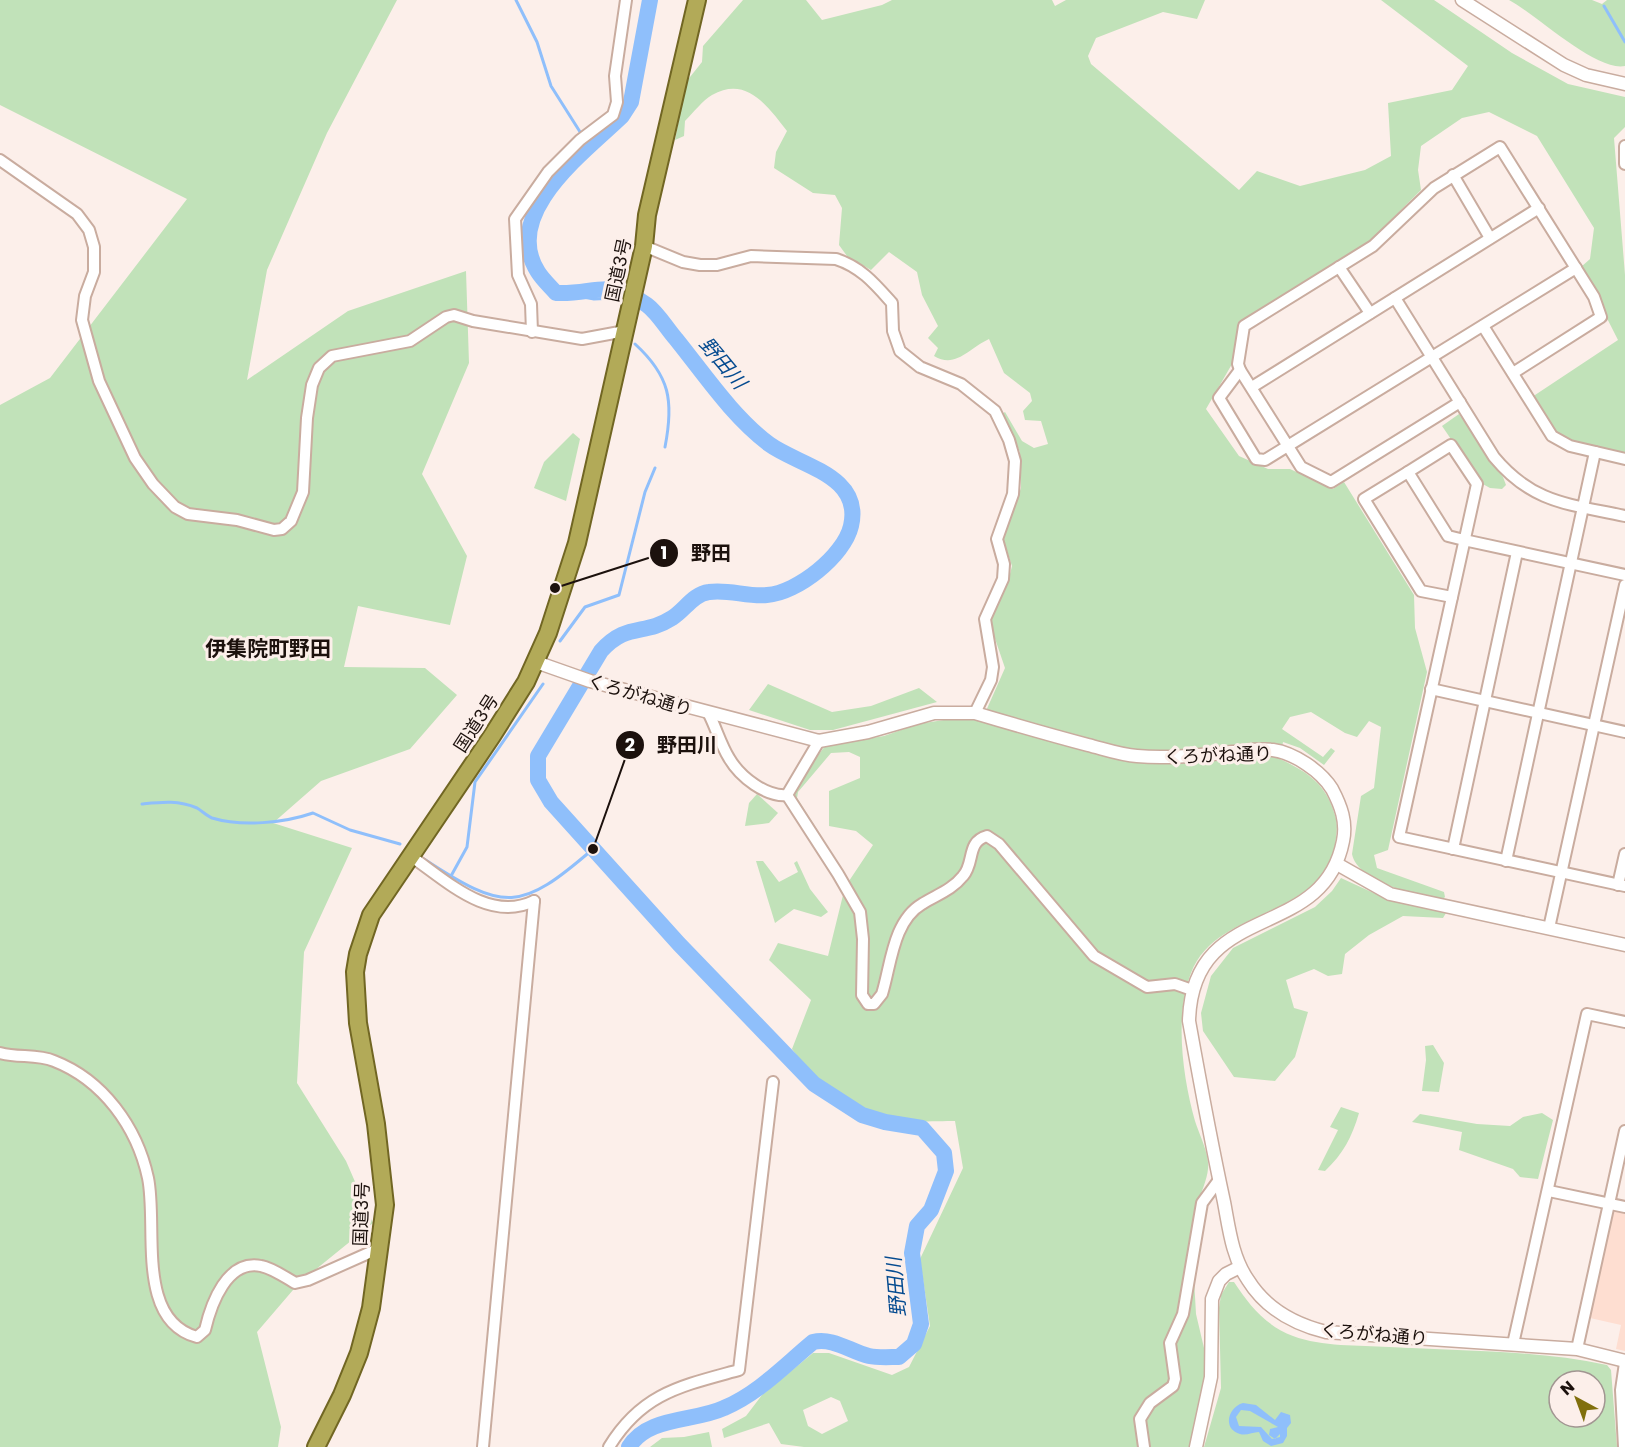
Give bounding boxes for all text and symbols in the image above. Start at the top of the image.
street label: 国道3号 [599,236,637,304]
water label: 野田川 [693,331,754,397]
callout: 野田 [649,534,743,572]
text: 野田 [691,539,731,567]
text: 1 [661,540,667,565]
district label: 伊集院町野田 [205,634,331,663]
street label: くろがね通り [585,668,695,722]
street label: 国道3号 [448,689,504,757]
callout: 野田川 [615,726,729,764]
text: 野田川 [657,731,717,759]
text: 2 [625,732,635,757]
street label: くろがね通り [1164,741,1272,769]
street label: 国道3号 [347,1181,375,1247]
water label: 野田川 [879,1254,913,1318]
street label: くろがね通り [1319,1317,1429,1351]
north arrow [1547,1369,1607,1429]
text: N [1555,1375,1580,1401]

